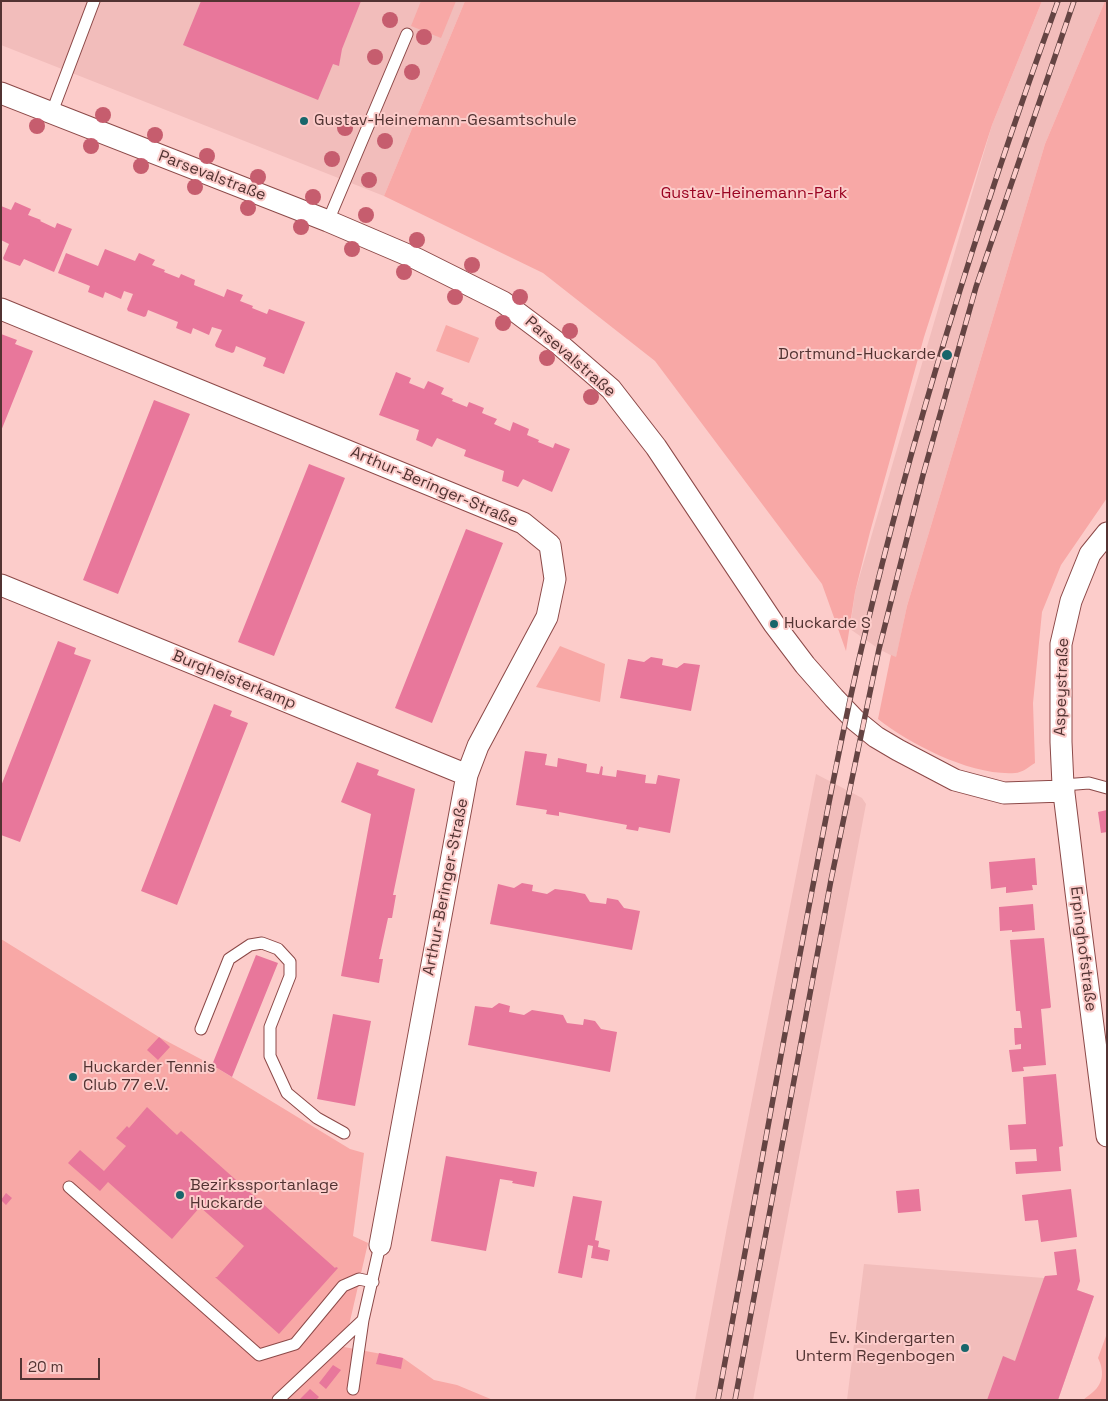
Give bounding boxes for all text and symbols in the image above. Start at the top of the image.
place label: Gustav-Heinemann-Gesamtschule [314,111,577,131]
marker: Gustav-Heinemann-Gesamtschule [298,115,310,127]
street label: Parsevalstraße [155,147,269,205]
park label: Gustav-Heinemann-Park [661,184,847,204]
street label: Parsevalstraße [521,312,619,402]
place label: Dortmund-Huckarde [778,345,936,365]
marker: Dortmund-Huckarde [940,348,954,362]
street label: Arthur-Beringer-Straße [347,443,521,531]
place label: Huckarde S [784,614,871,634]
marker: Huckarde S [768,618,780,630]
street label: Aspeystraße [1051,638,1073,736]
street label: Burgheisterkamp [169,646,299,714]
street label: Arthur-Beringer-Straße [419,797,473,977]
street label: Erpinghofstraße [1066,885,1100,1013]
place label: Huckarder Tennis Club 77 e.V. [83,1058,215,1096]
marker: Huckarder Tennis Club 77 e.V. [67,1071,79,1083]
place label: Bezirkssportanlage Huckarde [190,1176,339,1214]
marker: Bezirkssportanlage Huckarde [174,1189,186,1201]
place label: Ev. Kindergarten Unterm Regenbogen [795,1329,955,1367]
marker: Ev. Kindergarten Unterm Regenbogen [959,1342,971,1354]
scale bar [22,1348,102,1380]
text: 20 m [28,1357,63,1376]

